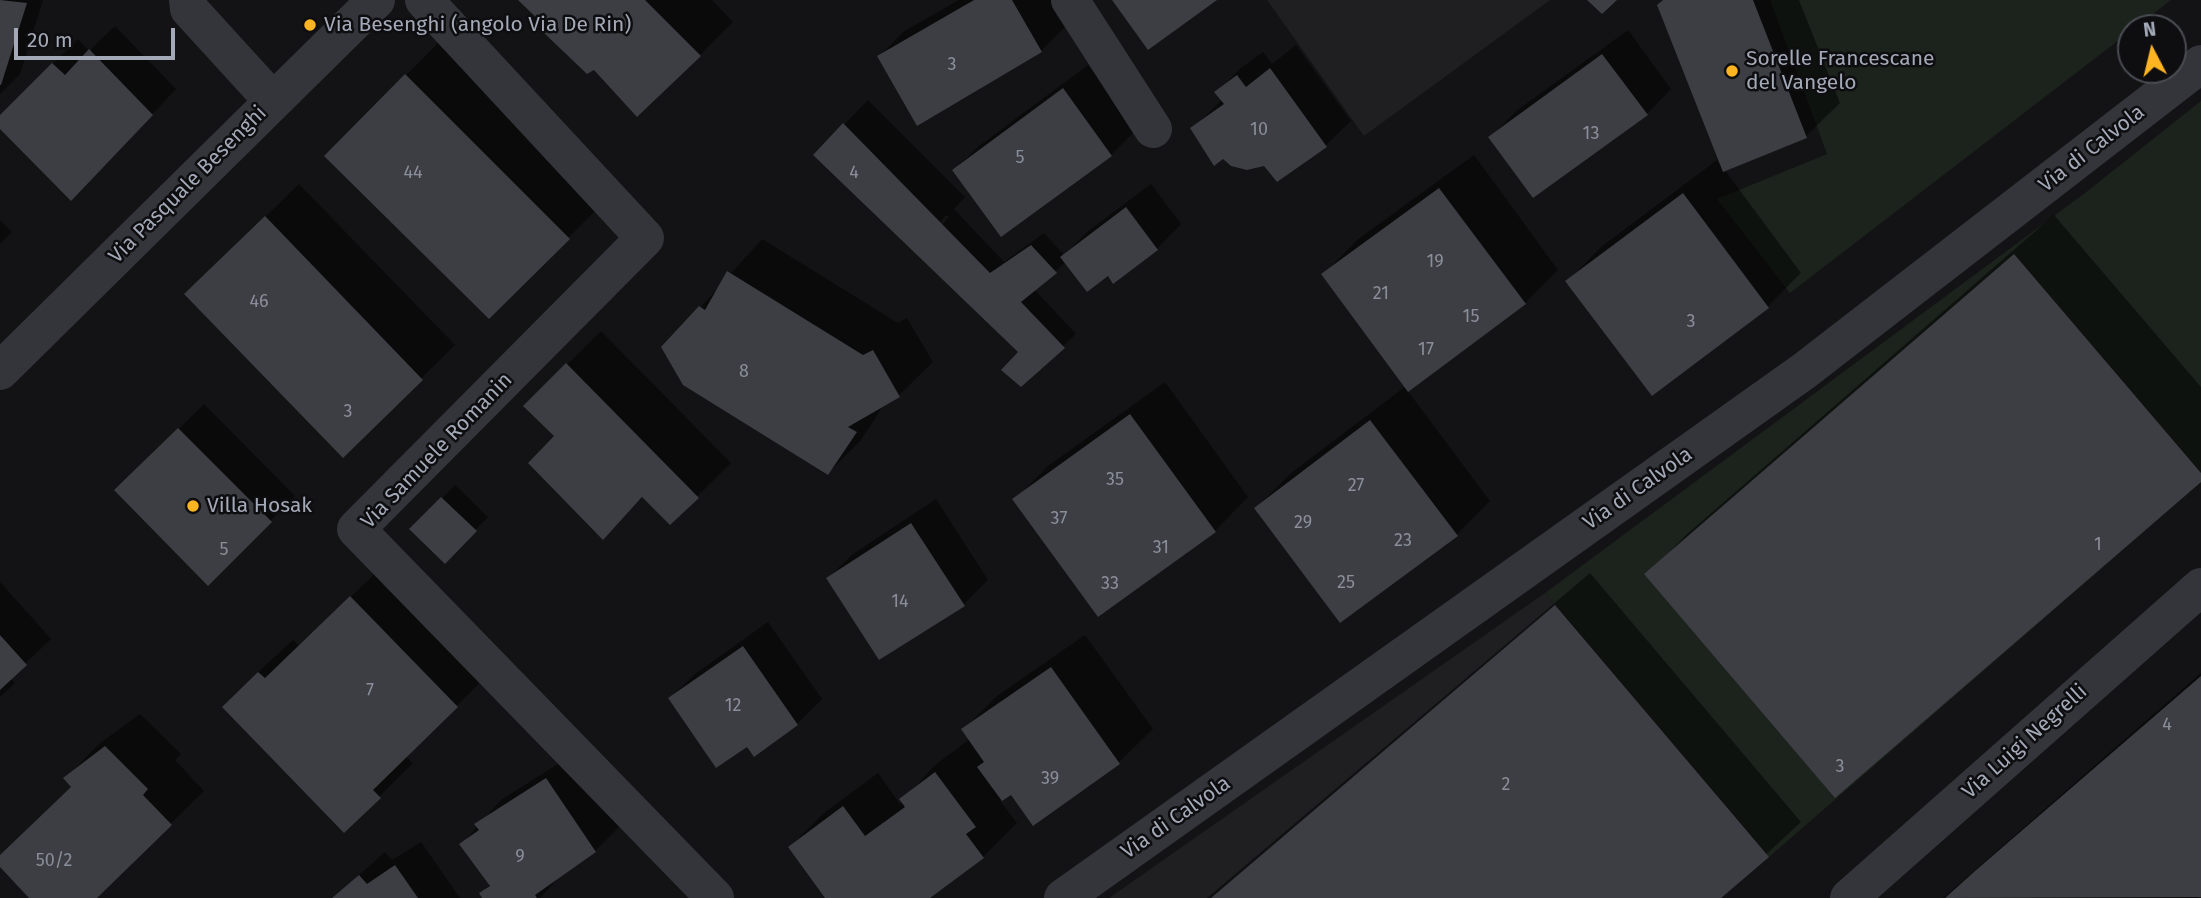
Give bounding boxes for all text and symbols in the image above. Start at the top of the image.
place label: Via Besenghi (angolo Via De Rin) [324,12,631,38]
scale bar [18,14,178,58]
north arrow [2117,14,2187,84]
marker: Via Besenghi (angolo Via De Rin) [302,17,318,33]
text: N [2142,17,2157,42]
text: 20 m [27,27,73,53]
place label: Sorelle Francescane del Vangelo [1746,46,1934,96]
house number: 3 [948,54,956,76]
marker: Sorelle Francescane del Vangelo [1724,63,1740,79]
street label: Via di Calvola [2034,100,2150,198]
street label: Via Pasquale Besenghi [104,101,272,269]
house number: 10 [1250,119,1268,141]
house number: 13 [1583,123,1599,145]
house number: 5 [1015,147,1025,169]
house number: 44 [403,162,423,184]
house number: 4 [849,162,859,184]
house number: 19 [1426,251,1444,273]
house number: 21 [1373,283,1389,305]
house number: 46 [249,291,269,313]
house number: 15 [1463,306,1479,328]
house number: 3 [1687,311,1695,333]
house number: 17 [1418,339,1434,361]
house number: 8 [739,361,749,383]
street label: Via Samuele Romanin [356,368,518,534]
house number: 3 [344,401,352,423]
street label: Via di Calvola [1579,442,1697,536]
house number: 35 [1106,469,1124,491]
house number: 27 [1348,475,1364,497]
place label: Villa Hosak [207,493,312,519]
marker: Villa Hosak [185,498,201,514]
house number: 37 [1051,508,1067,530]
house number: 29 [1294,512,1312,534]
house number: 23 [1394,530,1412,552]
house number: 1 [2094,534,2102,556]
house number: 31 [1153,537,1169,559]
house number: 5 [219,539,229,561]
house number: 25 [1337,572,1355,594]
house number: 33 [1101,573,1119,595]
house number: 14 [891,591,909,613]
street label: Via Luigi Negrelli [1957,679,2093,805]
house number: 7 [366,680,374,702]
house number: 12 [725,695,741,717]
house number: 4 [2162,714,2172,736]
house number: 3 [1836,756,1844,778]
house number: 39 [1041,768,1059,790]
street label: Via di Calvola [1117,771,1235,865]
house number: 2 [1502,774,1510,796]
house number: 9 [515,846,525,868]
house number: 50/2 [36,850,72,872]

